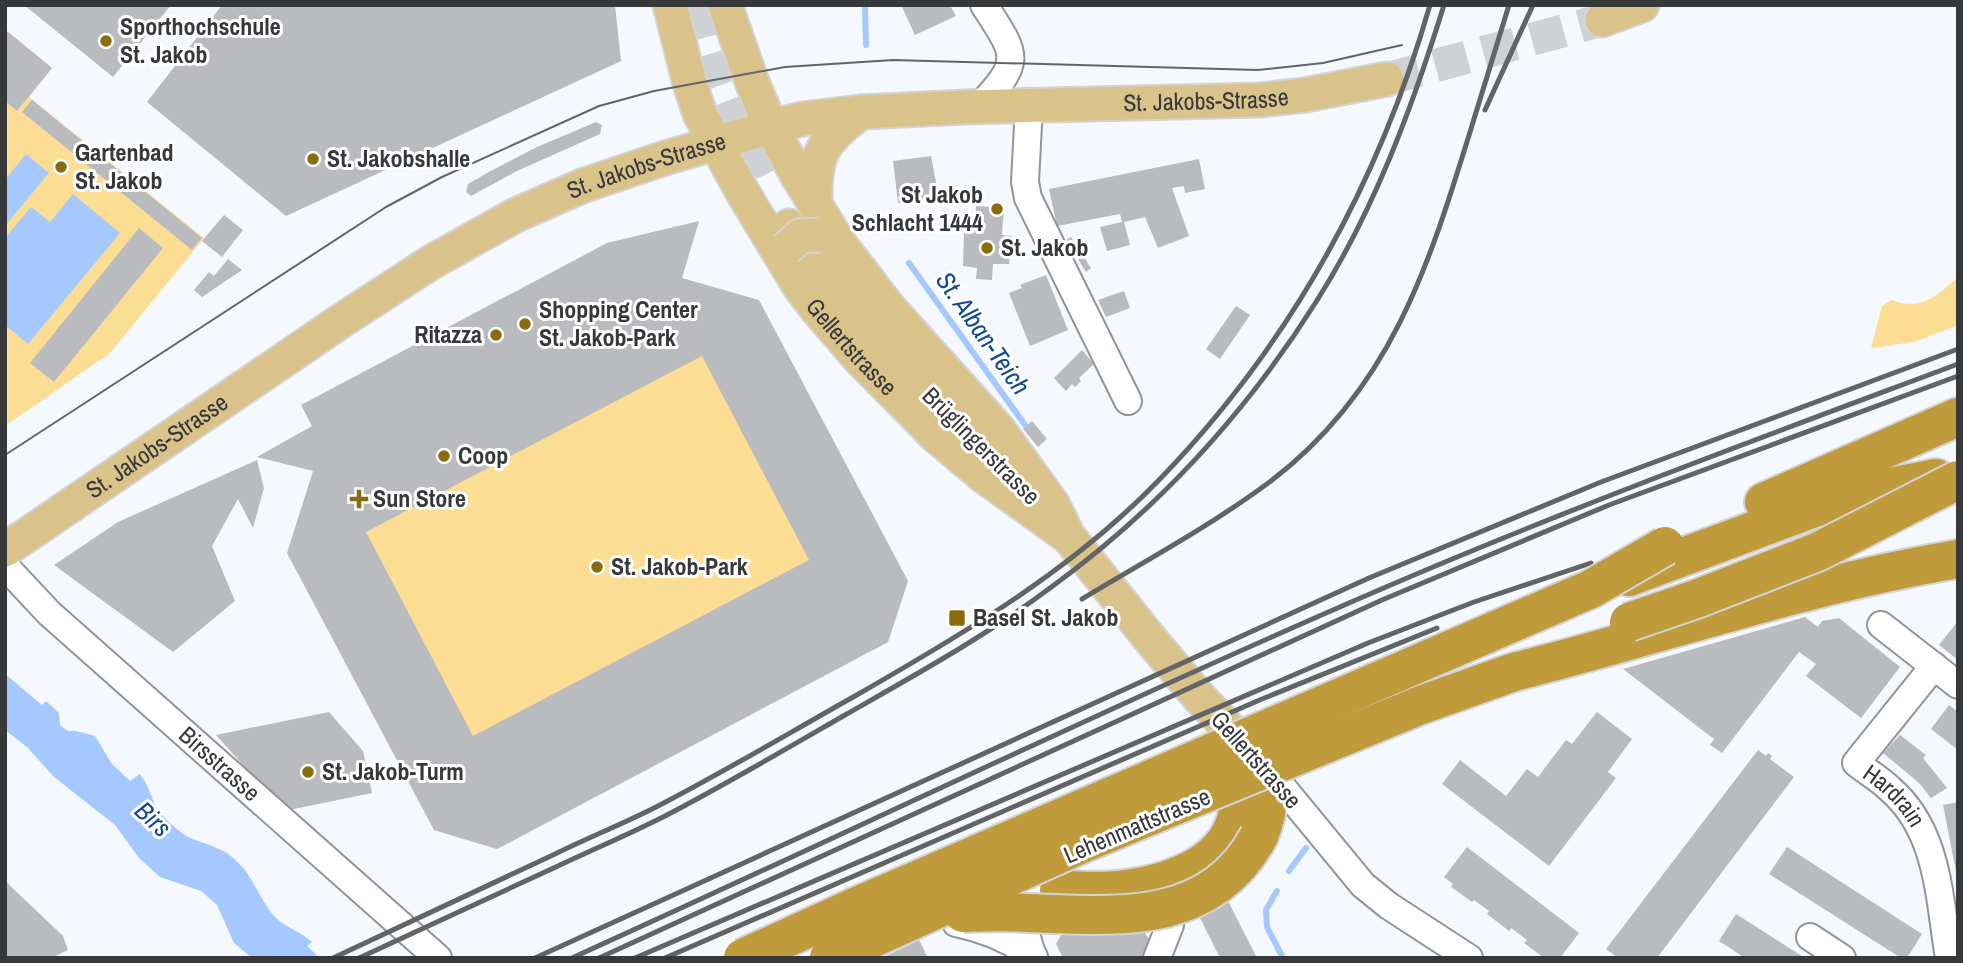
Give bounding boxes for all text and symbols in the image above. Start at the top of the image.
place label: Sporthochschule St. Jakob [120,10,281,70]
marker: Sporthochschule St. Jakob [98,33,114,49]
street label: St. Jakobs-Strasse [1123,80,1290,118]
street label: St. Jakobs-Strasse [561,124,729,206]
place label: Gartenbad St. Jakob [75,136,173,196]
place label: St. Jakobshalle [327,142,470,174]
marker: St. Jakobshalle [305,151,321,167]
marker: Gartenbad St. Jakob [53,159,69,175]
place label: St Jakob Schlacht 1444 [852,178,983,238]
marker: St Jakob Schlacht 1444 [989,201,1005,217]
place label: St. Jakob [1001,231,1089,263]
marker: St. Jakob [979,240,995,256]
water label: St. Alban-Teich [928,264,1039,401]
street label: Gellertstrasse [799,291,904,402]
place label: Shopping Center St. Jakob-Park [539,293,698,353]
marker: Shopping Center St. Jakob-Park [517,316,533,332]
place label: Ritazza [414,318,482,350]
marker: Ritazza [488,327,504,343]
street label: Brüglingerstrasse [916,379,1048,511]
street label: St. Jakobs-Strasse [79,386,234,505]
place label: Coop [458,439,508,471]
marker: Coop [436,448,452,464]
place label: Sun Store [373,482,466,514]
marker: Sun Store [351,491,367,507]
place label: St. Jakob-Park [611,550,748,582]
marker: St. Jakob-Park [589,559,605,575]
place label: Basel St. Jakob [973,601,1119,633]
marker: Basel St. Jakob [947,608,967,628]
street label: Gellertstrasse [1204,704,1309,815]
street label: Birsstrasse [172,719,267,808]
place label: St. Jakob-Turm [322,755,464,787]
street label: Hardrain [1857,756,1933,832]
marker: St. Jakob-Turm [300,764,316,780]
street label: Lehenmattstrasse [1058,780,1215,870]
water label: Birs [128,793,179,844]

